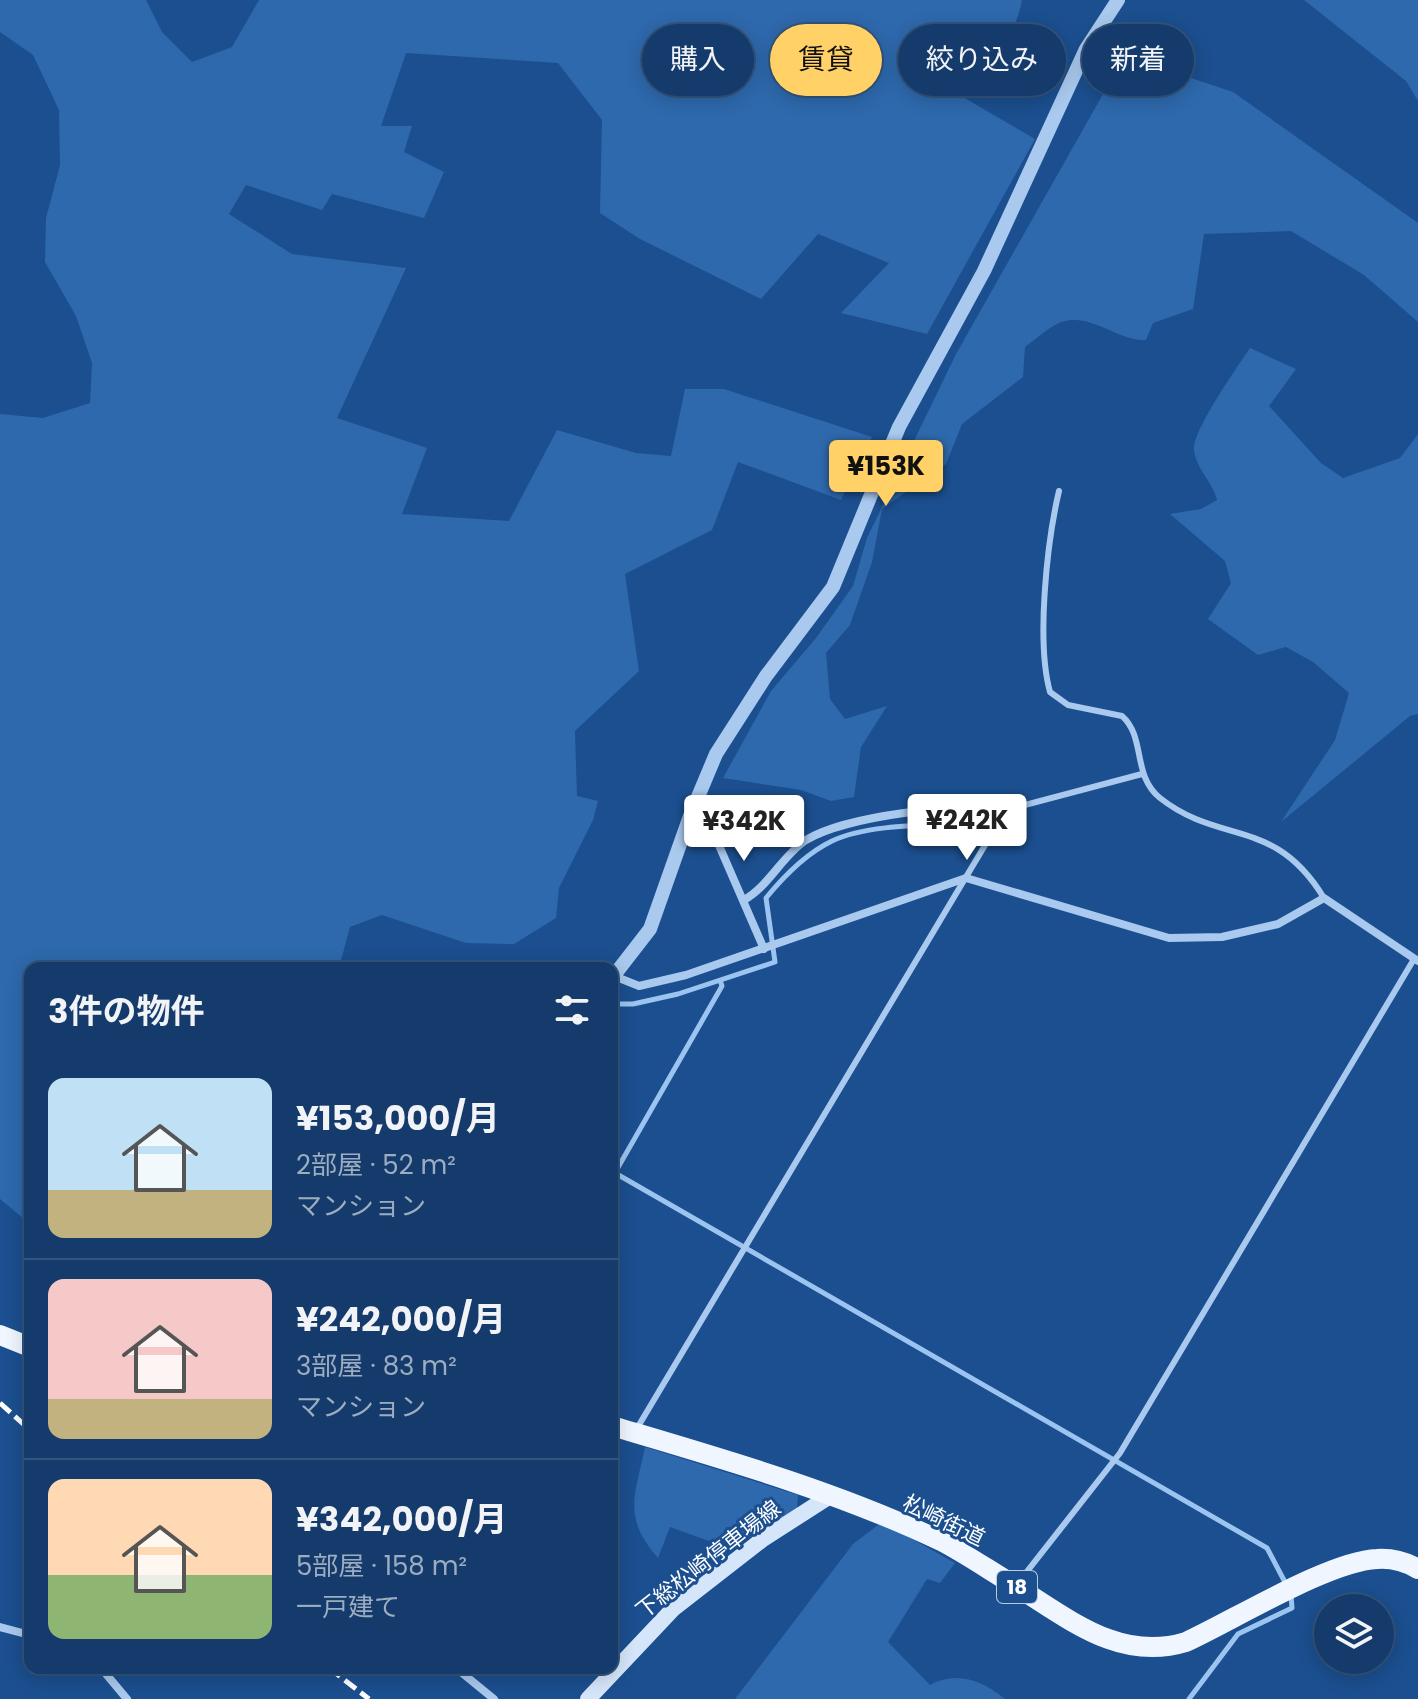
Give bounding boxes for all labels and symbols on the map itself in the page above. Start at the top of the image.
pin: ¥153K [830,440,942,508]
pin: ¥242K [911,794,1023,862]
pin: ¥342K [688,795,800,863]
street label: 松崎街道 [897,1487,990,1554]
street label: 下総松崎停車場線 [629,1493,787,1626]
road number: 18 [997,1571,1037,1603]

